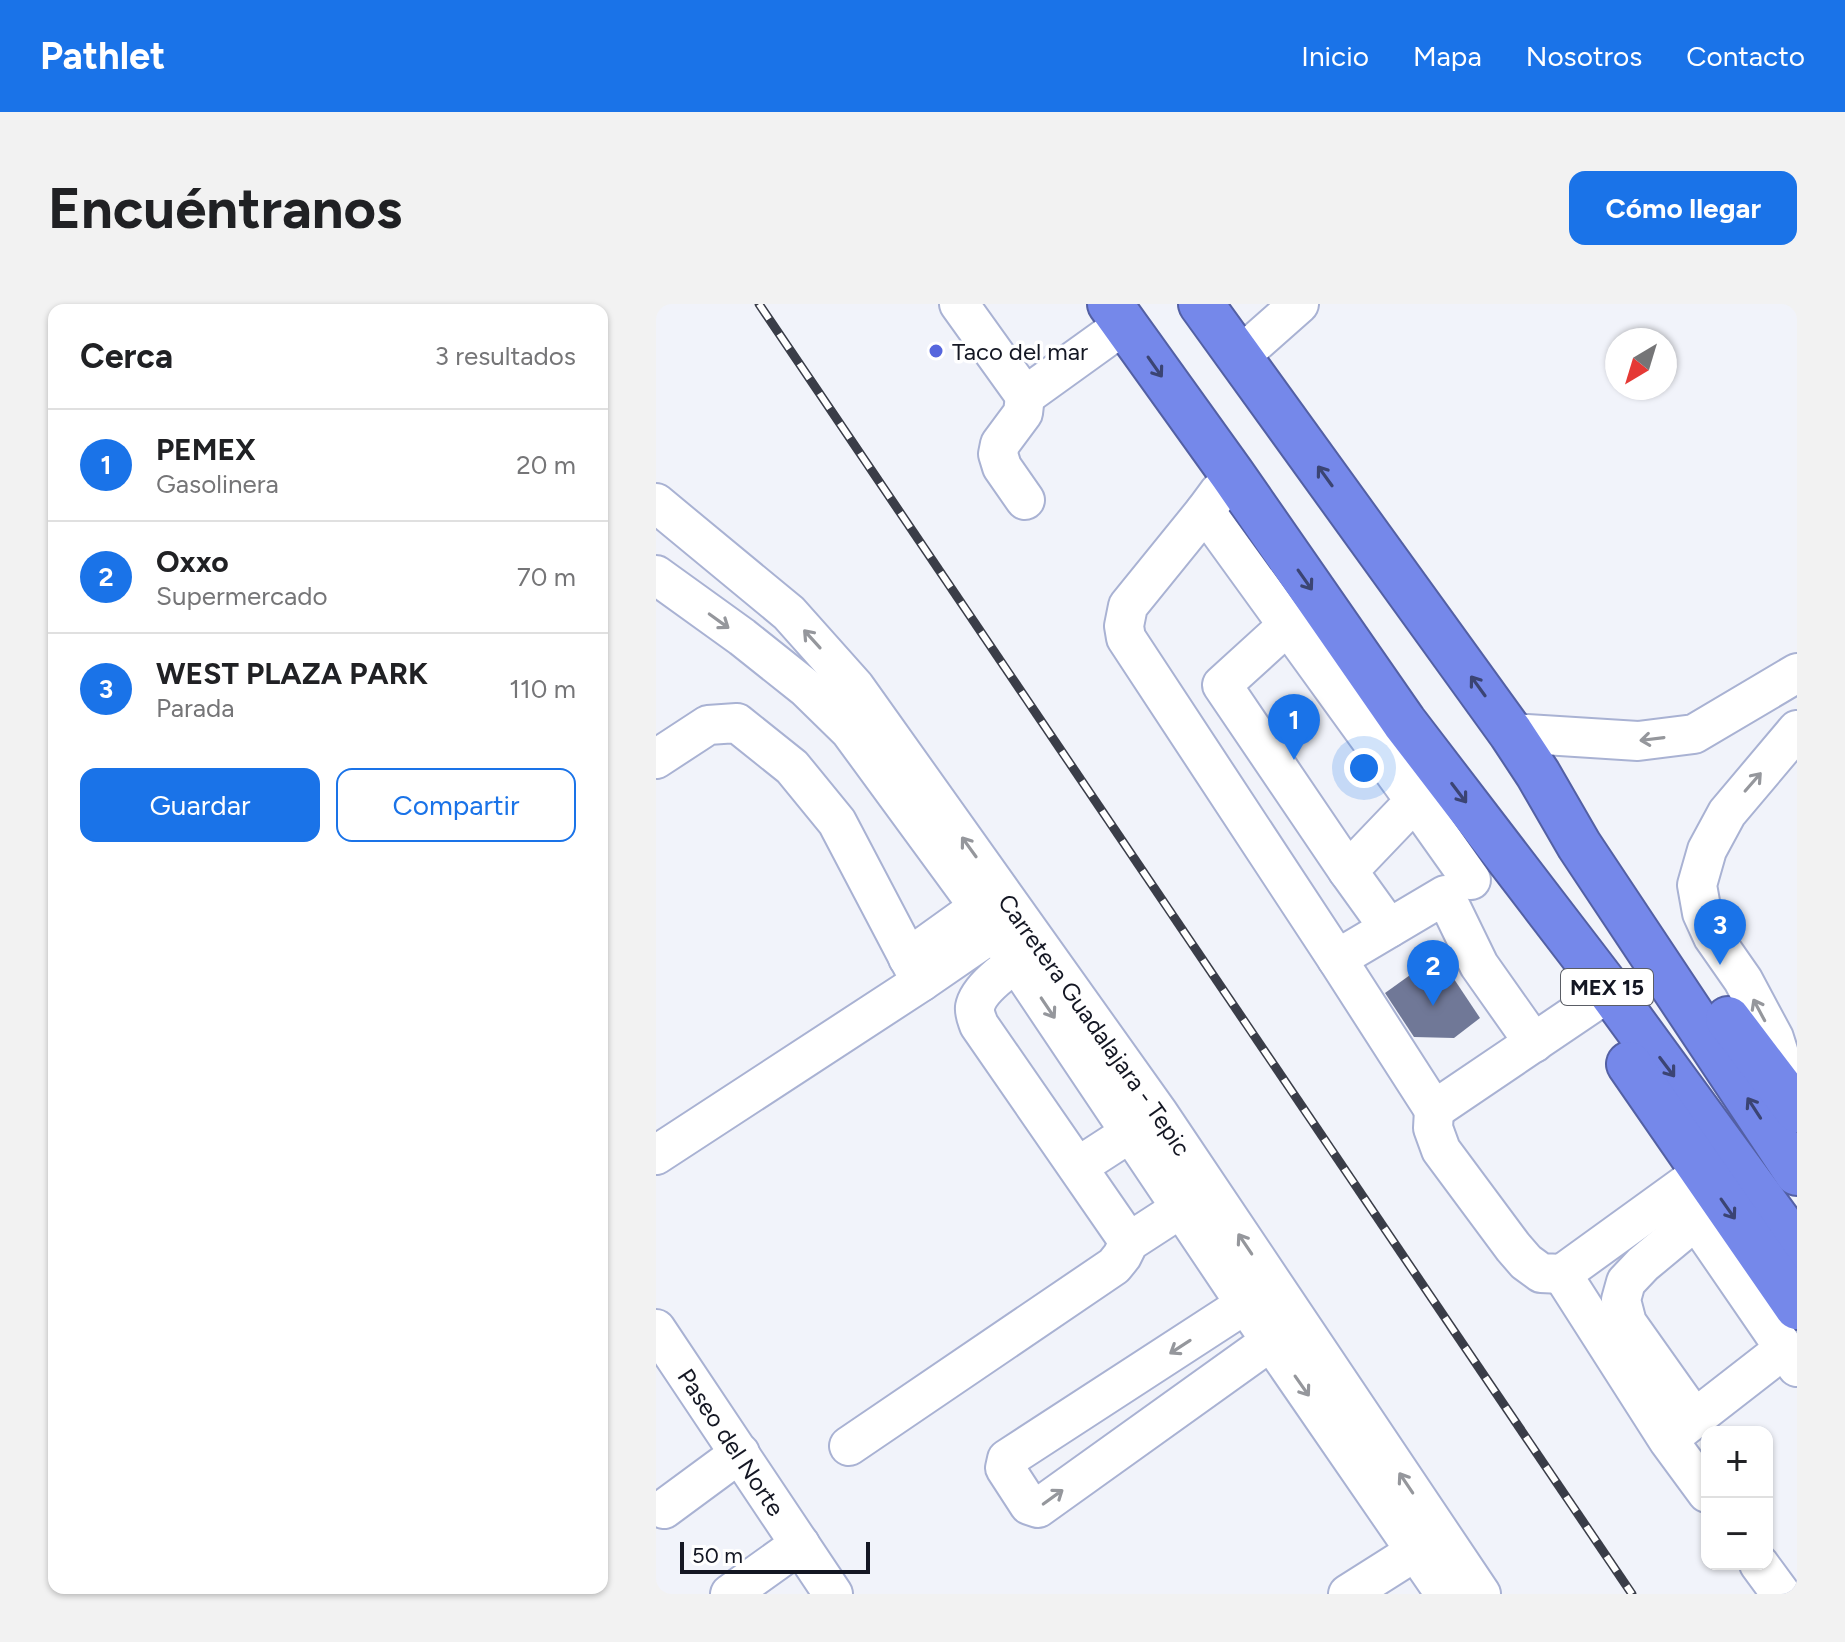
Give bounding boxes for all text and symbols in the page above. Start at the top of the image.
text: Pathlet [40,33,165,79]
text: Inicio [1301,39,1369,73]
text: Mapa [1413,39,1482,73]
text: Nosotros [1526,39,1642,73]
text: Contacto [1686,39,1805,73]
button: Cómo llegar [1569,171,1797,245]
text: Encuéntranos [48,175,402,242]
north arrow [1605,328,1677,400]
text: Cerca [80,336,173,377]
place label: Taco del mar [952,337,1088,366]
text: 3 resultados [435,340,576,372]
marker: Taco del mar [927,342,945,360]
one-way arrow [1147,356,1164,378]
text: PEMEX [156,431,256,468]
text: 1 [101,449,111,481]
text: 20 m [516,449,576,481]
one-way arrow [1317,466,1334,487]
text: Gasolinera [156,468,279,500]
text: Oxxo [156,543,229,580]
text: 2 [98,561,114,593]
text: 70 m [517,561,576,593]
one-way arrow [1297,568,1313,590]
text: Supermercado [156,580,328,612]
one-way arrow [708,612,729,629]
one-way arrow [804,630,822,650]
text: WEST PLAZA PARK [156,655,428,692]
text: 3 [99,673,113,705]
text: 110 m [509,673,576,705]
one-way arrow [1470,676,1486,698]
text: Parada [156,692,235,724]
pin: 1 [1268,694,1320,760]
one-way arrow [1640,732,1665,747]
your location [1344,748,1384,788]
button: Guardar [80,768,320,842]
button: Compartir [336,768,576,842]
one-way arrow [1744,773,1762,793]
one-way arrow [1450,782,1467,803]
one-way arrow [960,836,977,858]
street label: Carretera Guadalajara - Tepic [992,888,1197,1161]
pin: 3 [1694,899,1746,965]
pin: 2 [1407,940,1459,1006]
road number: MEX 15 [1561,969,1653,1005]
one-way arrow [1040,996,1056,1019]
one-way arrow [1750,999,1766,1022]
one-way arrow [1658,1056,1675,1077]
one-way arrow [1746,1097,1762,1120]
one-way arrow [1720,1197,1737,1219]
one-way arrow [1237,1233,1253,1255]
one-way arrow [1169,1339,1192,1355]
street label: Paseo del Norte [672,1363,791,1521]
one-way arrow [1294,1375,1310,1397]
map controls [1701,1426,1773,1570]
button: + [1701,1426,1773,1498]
one-way arrow [1397,1472,1414,1494]
one-way arrow [1042,1489,1064,1505]
button: − [1701,1498,1773,1570]
scale bar [680,1538,870,1574]
text: 50 m [692,1542,743,1569]

